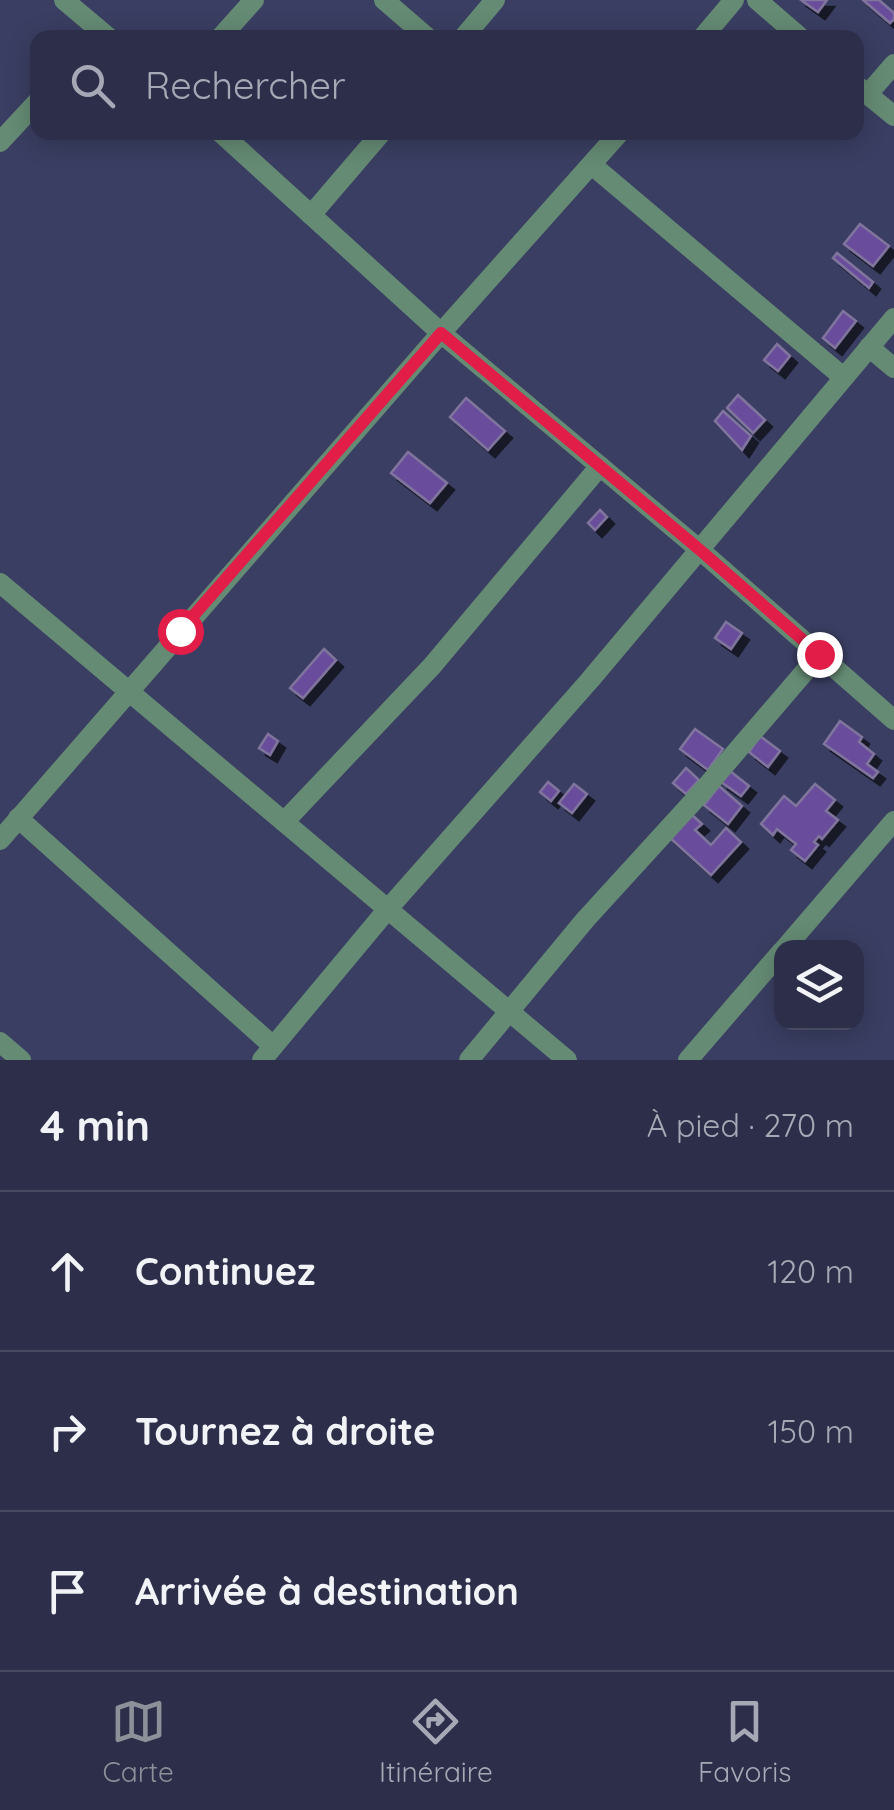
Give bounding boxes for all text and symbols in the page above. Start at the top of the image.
search box [30,30,864,140]
icon: search [65,58,120,113]
text: Rechercher [145,61,346,109]
route start [158,609,204,655]
route end [797,632,843,678]
map controls [774,940,864,1030]
button: layers [774,940,864,1030]
text: 4 min [40,1099,150,1152]
text: À pied · 270 m [647,1105,854,1145]
icon: ahead [40,1244,95,1299]
text: Continuez [135,1247,315,1295]
text: 120 m [767,1251,854,1291]
icon: right [40,1404,95,1459]
text: Tournez à droite [135,1407,435,1455]
text: 150 m [768,1411,854,1451]
icon: arrive [40,1564,95,1619]
text: Arrivée à destination [135,1567,519,1615]
tab: Carte [103,1694,174,1789]
tab: Itinéraire [379,1694,493,1789]
tab: Favoris [698,1694,791,1789]

